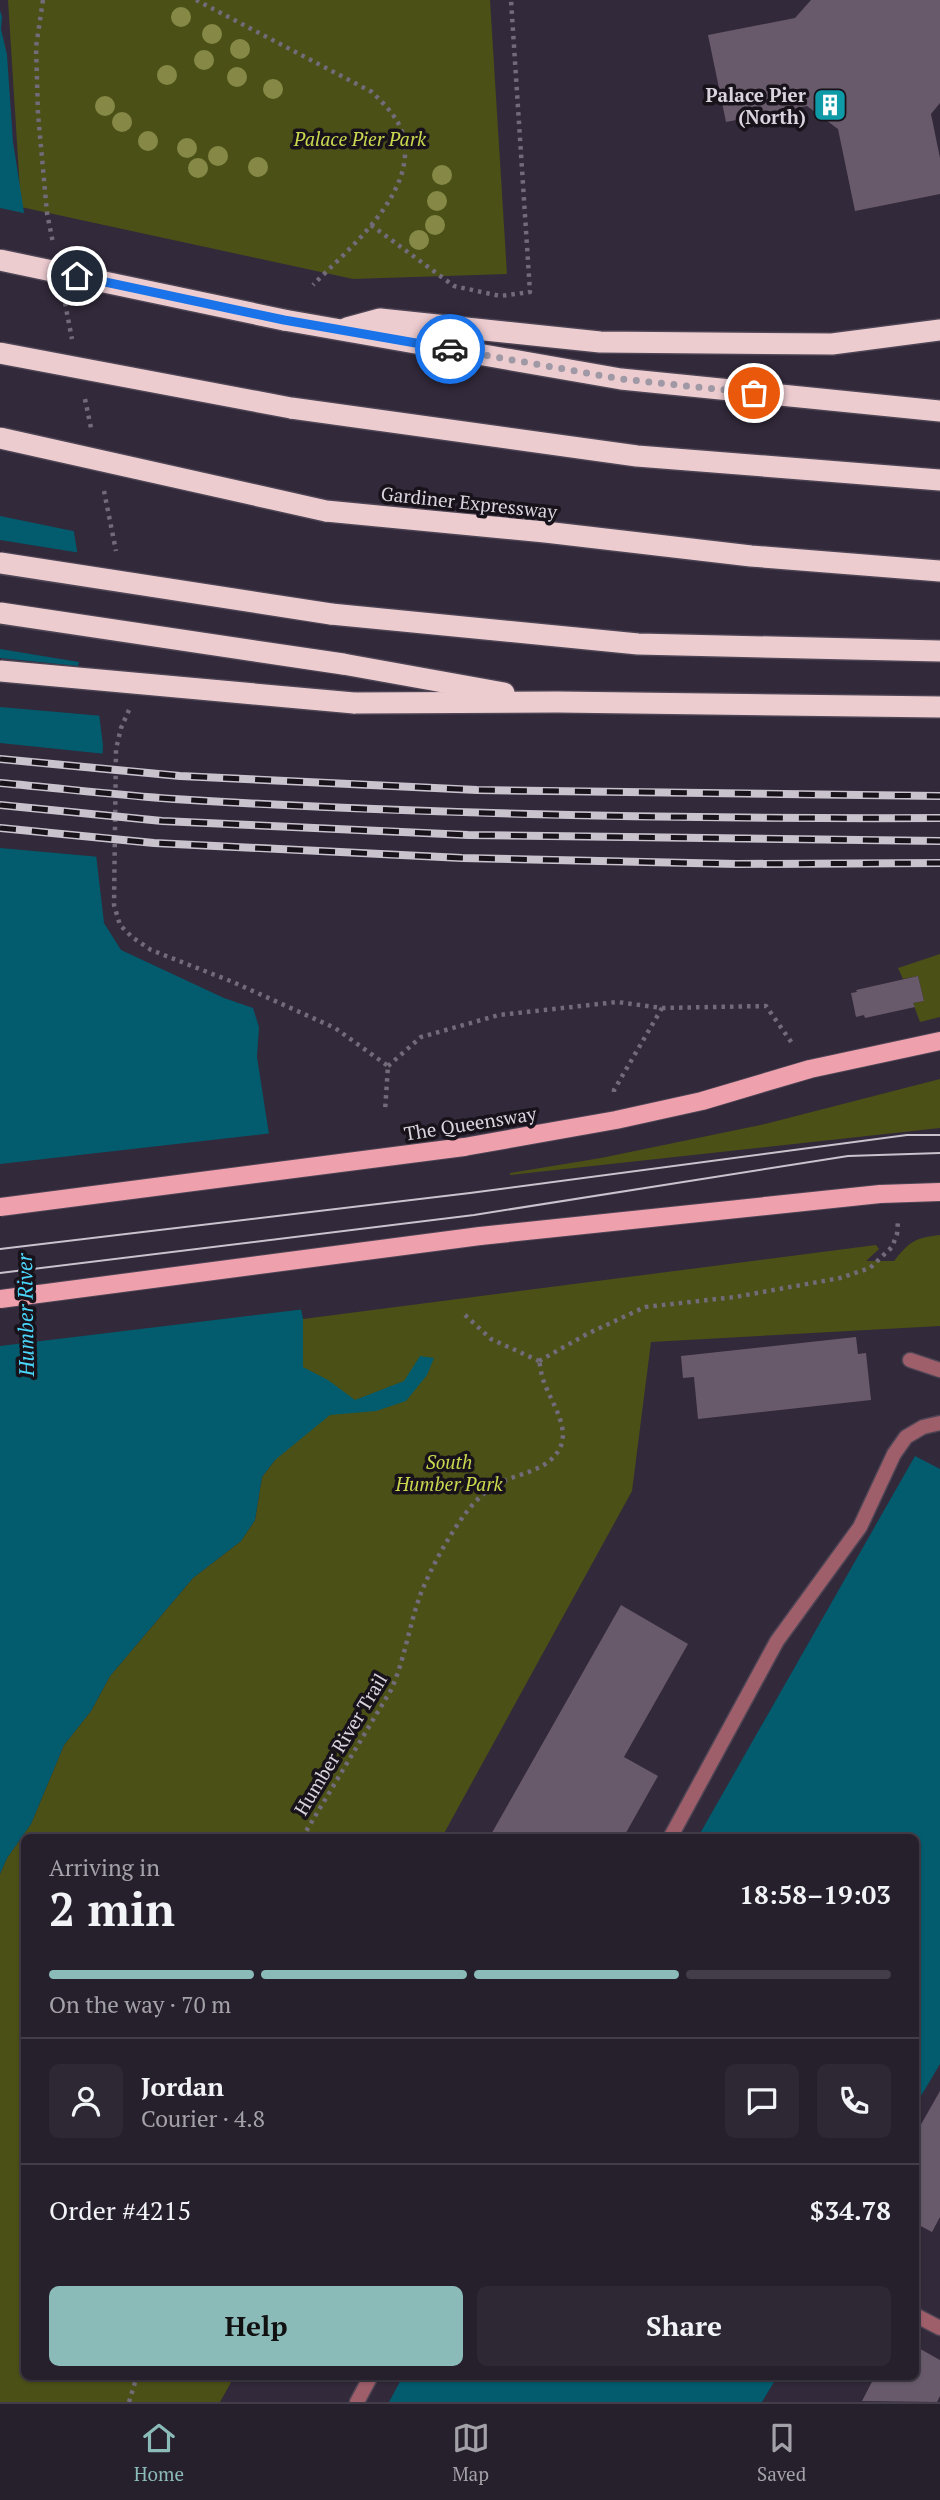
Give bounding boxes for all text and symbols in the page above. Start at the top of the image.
place label: Palace Pier (North) [705,82,807,129]
building icon: Palace Pier (North) [811,86,849,124]
park label: Palace Pier Park [293,126,427,151]
pin [47,246,107,306]
icon: home [58,257,96,295]
courier [415,314,485,384]
icon: car [431,330,469,368]
pin [724,363,784,423]
icon: bag [735,374,773,412]
street label: Gardiner Expressway [380,480,559,524]
street label: The Queensway [402,1100,538,1146]
water label: Humber River [10,1252,40,1378]
park label: South Humber Park [394,1449,503,1496]
street label: Humber River Trail [288,1669,392,1819]
text: Arriving in [49,1852,160,1883]
text: 18:58–19:03 [739,1877,891,1911]
text: 2 min [49,1878,175,1939]
text: On the way · 70 m [49,1989,231,2020]
button: person [49,2064,123,2138]
button: chat [725,2064,799,2138]
button: phone [817,2064,891,2138]
text: Jordan [141,2069,224,2103]
text: Courier · 4.8 [141,2103,265,2134]
text: Order #4215 [49,2193,191,2227]
text: $34.78 [810,2193,891,2227]
button: Help [49,2286,463,2366]
button: Share [477,2286,891,2366]
tab: Home [134,2419,184,2486]
tab: Map [452,2419,490,2486]
tab: Saved [757,2419,806,2486]

